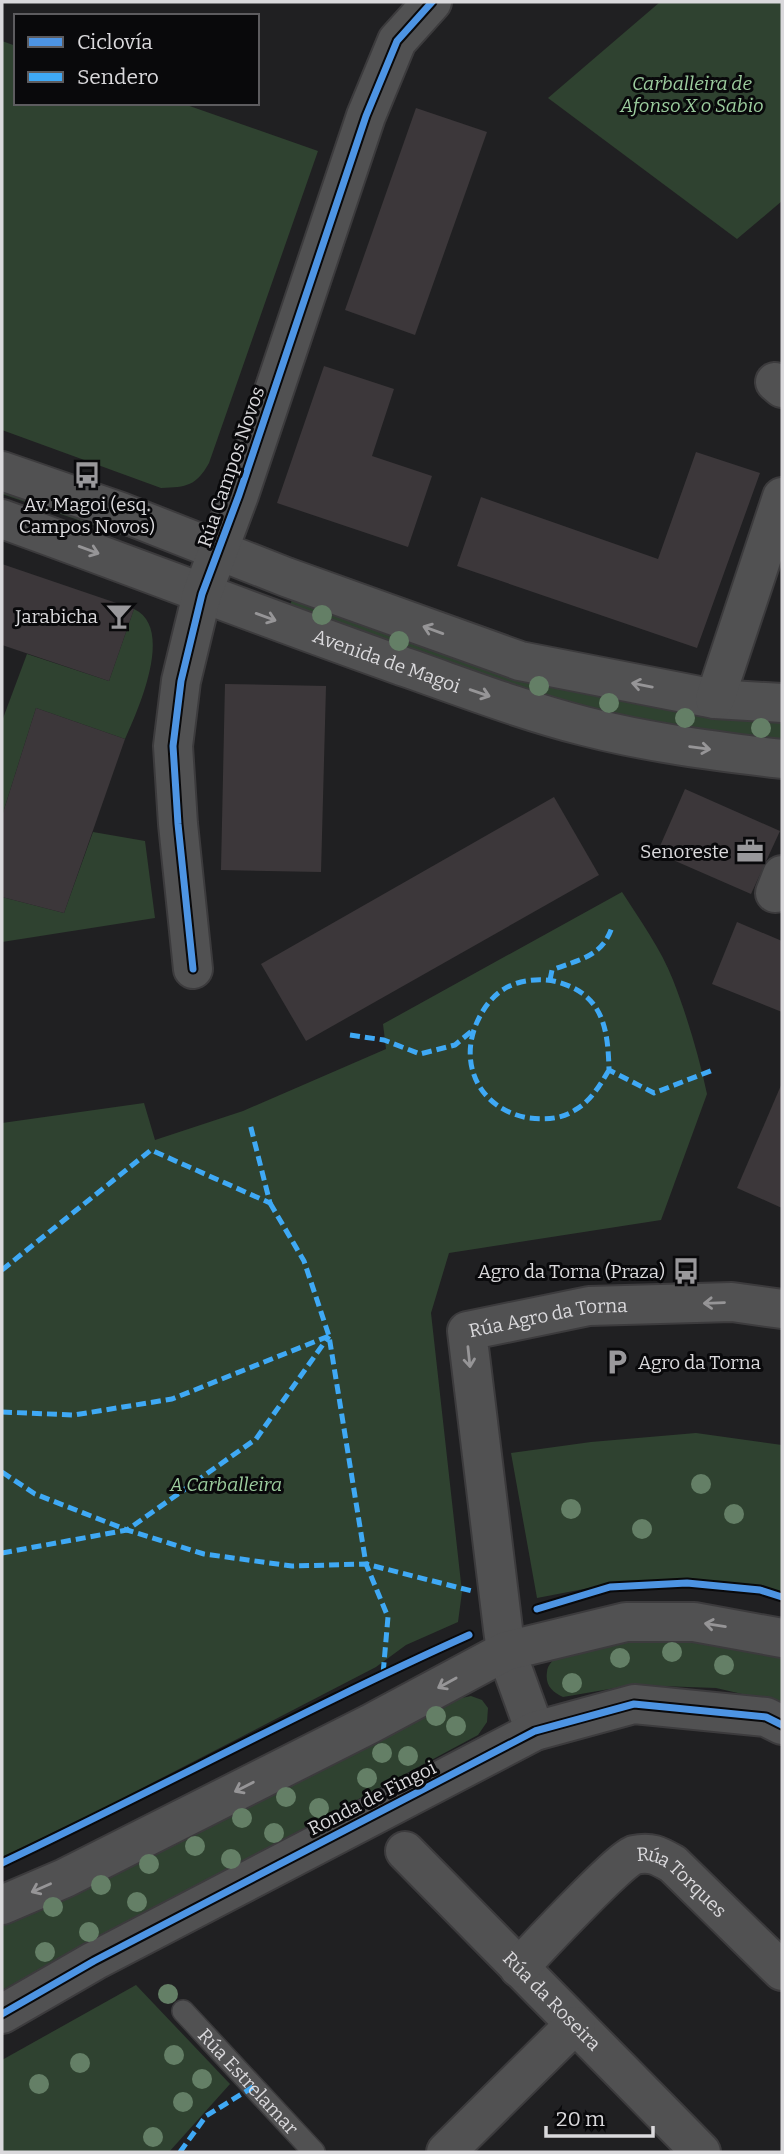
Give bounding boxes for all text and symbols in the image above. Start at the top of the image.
legend [14,14,259,105]
text: Ciclovía [77,29,153,55]
text: Sendero [77,64,159,90]
park label: Carballeira de Afonso X o Sabio [619,72,764,117]
street label: Rúa Campos Novos [193,384,269,550]
bus stop icon: Av. Magoi (esq. Campos Novos) [72,460,102,490]
place label: Av. Magoi (esq. Campos Novos) [19,493,155,538]
one-way arrow [78,545,100,558]
bar icon: Jarabicha [104,601,134,631]
place label: Jarabicha [14,605,99,628]
one-way arrow [254,612,276,625]
one-way arrow [423,623,445,635]
street label: Avenida de Magoi [310,624,464,697]
one-way arrow [631,677,654,691]
one-way arrow [469,688,491,700]
one-way arrow [688,742,711,755]
office icon: Senoreste [735,836,765,866]
place label: Senoreste [640,840,729,863]
bus stop icon: Agro da Torna (Praza) [671,1256,701,1286]
place label: Agro da Torna (Praza) [478,1260,665,1283]
street label: Rúa Agro da Torna [467,1293,628,1342]
one-way arrow [703,1296,726,1310]
one-way arrow [463,1345,476,1368]
parking icon: Agro da Torna [602,1347,632,1377]
place label: Agro da Torna [638,1351,761,1374]
park label: A Carballeira [169,1473,282,1496]
one-way arrow [704,1618,727,1631]
one-way arrow [437,1676,457,1690]
street label: Ronda de Fingoi [304,1756,440,1840]
one-way arrow [234,1781,255,1795]
street label: Rúa Torques [636,1842,732,1922]
one-way arrow [30,1883,52,1896]
street label: Rúa da Roseira [499,1946,606,2056]
street label: Rúa Estrelamar [193,2023,304,2140]
scale bar [546,2094,653,2138]
text: 20 m [556,2106,605,2132]

